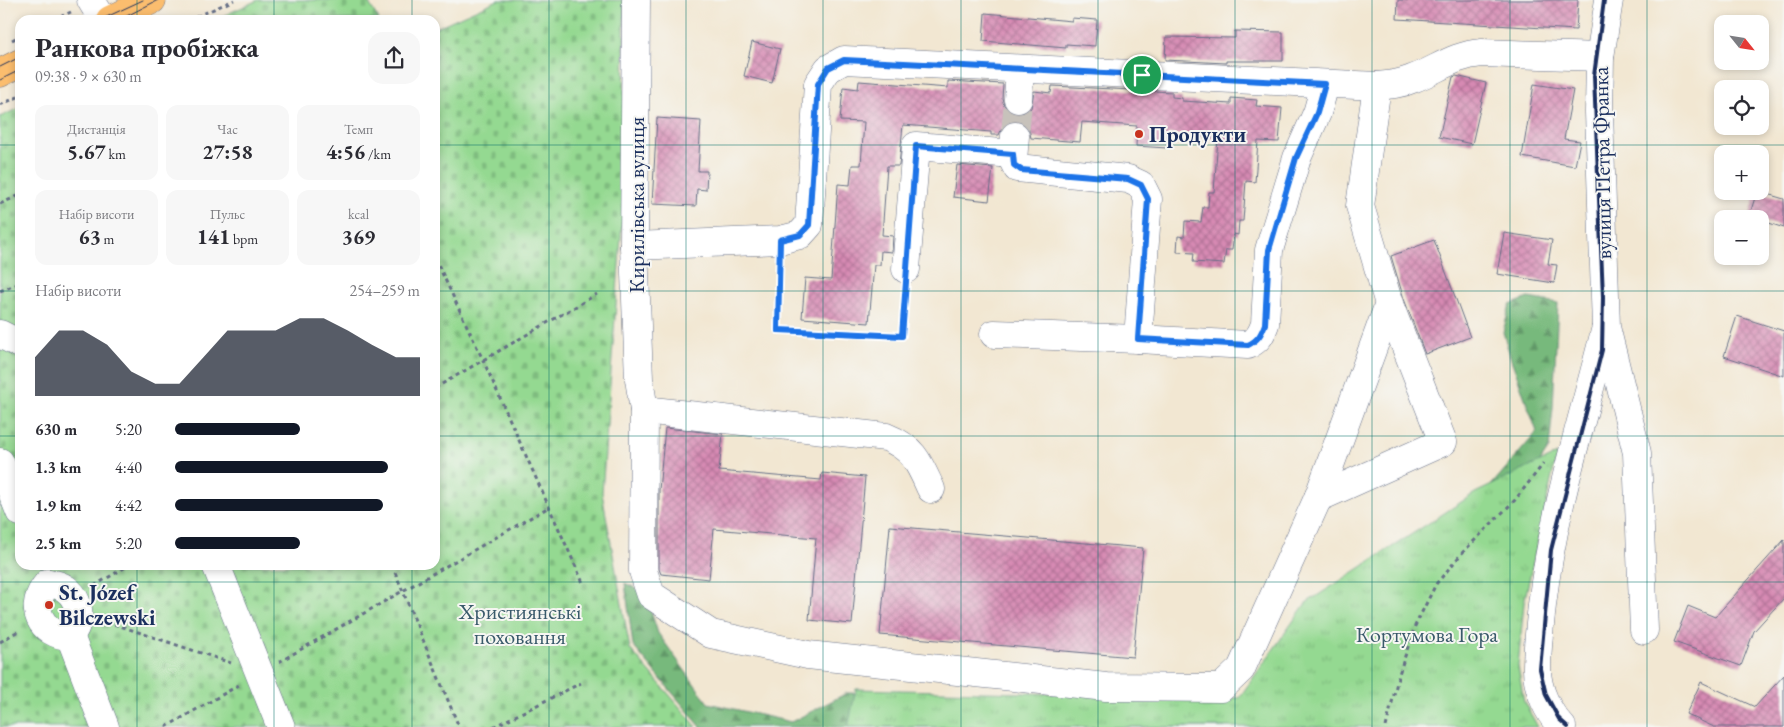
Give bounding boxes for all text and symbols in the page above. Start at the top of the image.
north arrow [1714,15,1769,70]
map controls [1714,15,1769,265]
text: Ранкова пробіжка [35,29,259,65]
button: share [368,32,420,84]
pin [1121,54,1163,96]
icon: arrive [1128,61,1156,89]
text: 09:38 · 9 × 630 m [35,66,142,87]
street label: вулиця Петра Франка [1586,66,1618,260]
button: locate [1714,80,1769,135]
street label: Кирилівська вулиця [622,117,651,293]
text: Дистанція [67,120,126,138]
text: Час [217,120,238,138]
text: Темп [344,120,373,138]
place label: Продукти [1149,120,1246,149]
marker: Продукти [1133,128,1145,140]
text: 5.67 [67,138,106,165]
text: 27:58 [202,138,253,165]
text: 4:56 [326,138,365,165]
text: km [106,145,126,163]
text: /km [365,145,391,163]
button: + [1714,145,1769,200]
text: Набір висоти [59,205,134,223]
text: Пульс [210,205,245,223]
text: kcal [348,205,369,223]
button: − [1714,210,1769,265]
text: 63 [79,223,101,250]
text: 141 [197,223,230,250]
text: 369 [342,223,375,250]
text: m [101,230,114,248]
text: bpm [230,230,258,248]
text: Набір висоти [35,280,121,301]
text: 254–259 m [349,280,420,301]
text: 630 m [35,419,77,440]
text: 5:20 [115,419,142,440]
text: 1.3 km [35,457,81,478]
text: 4:40 [115,457,142,478]
text: 1.9 km [35,495,81,516]
text: 4:42 [115,495,142,516]
text: 2.5 km [35,533,81,554]
text: 5:20 [115,533,142,554]
place label: St. Józef Bilczewski [59,578,156,632]
park label: Християнські поховання [458,597,581,651]
marker: St. Józef Bilczewski [43,599,55,611]
park label: Кортумова Гора [1356,620,1498,649]

